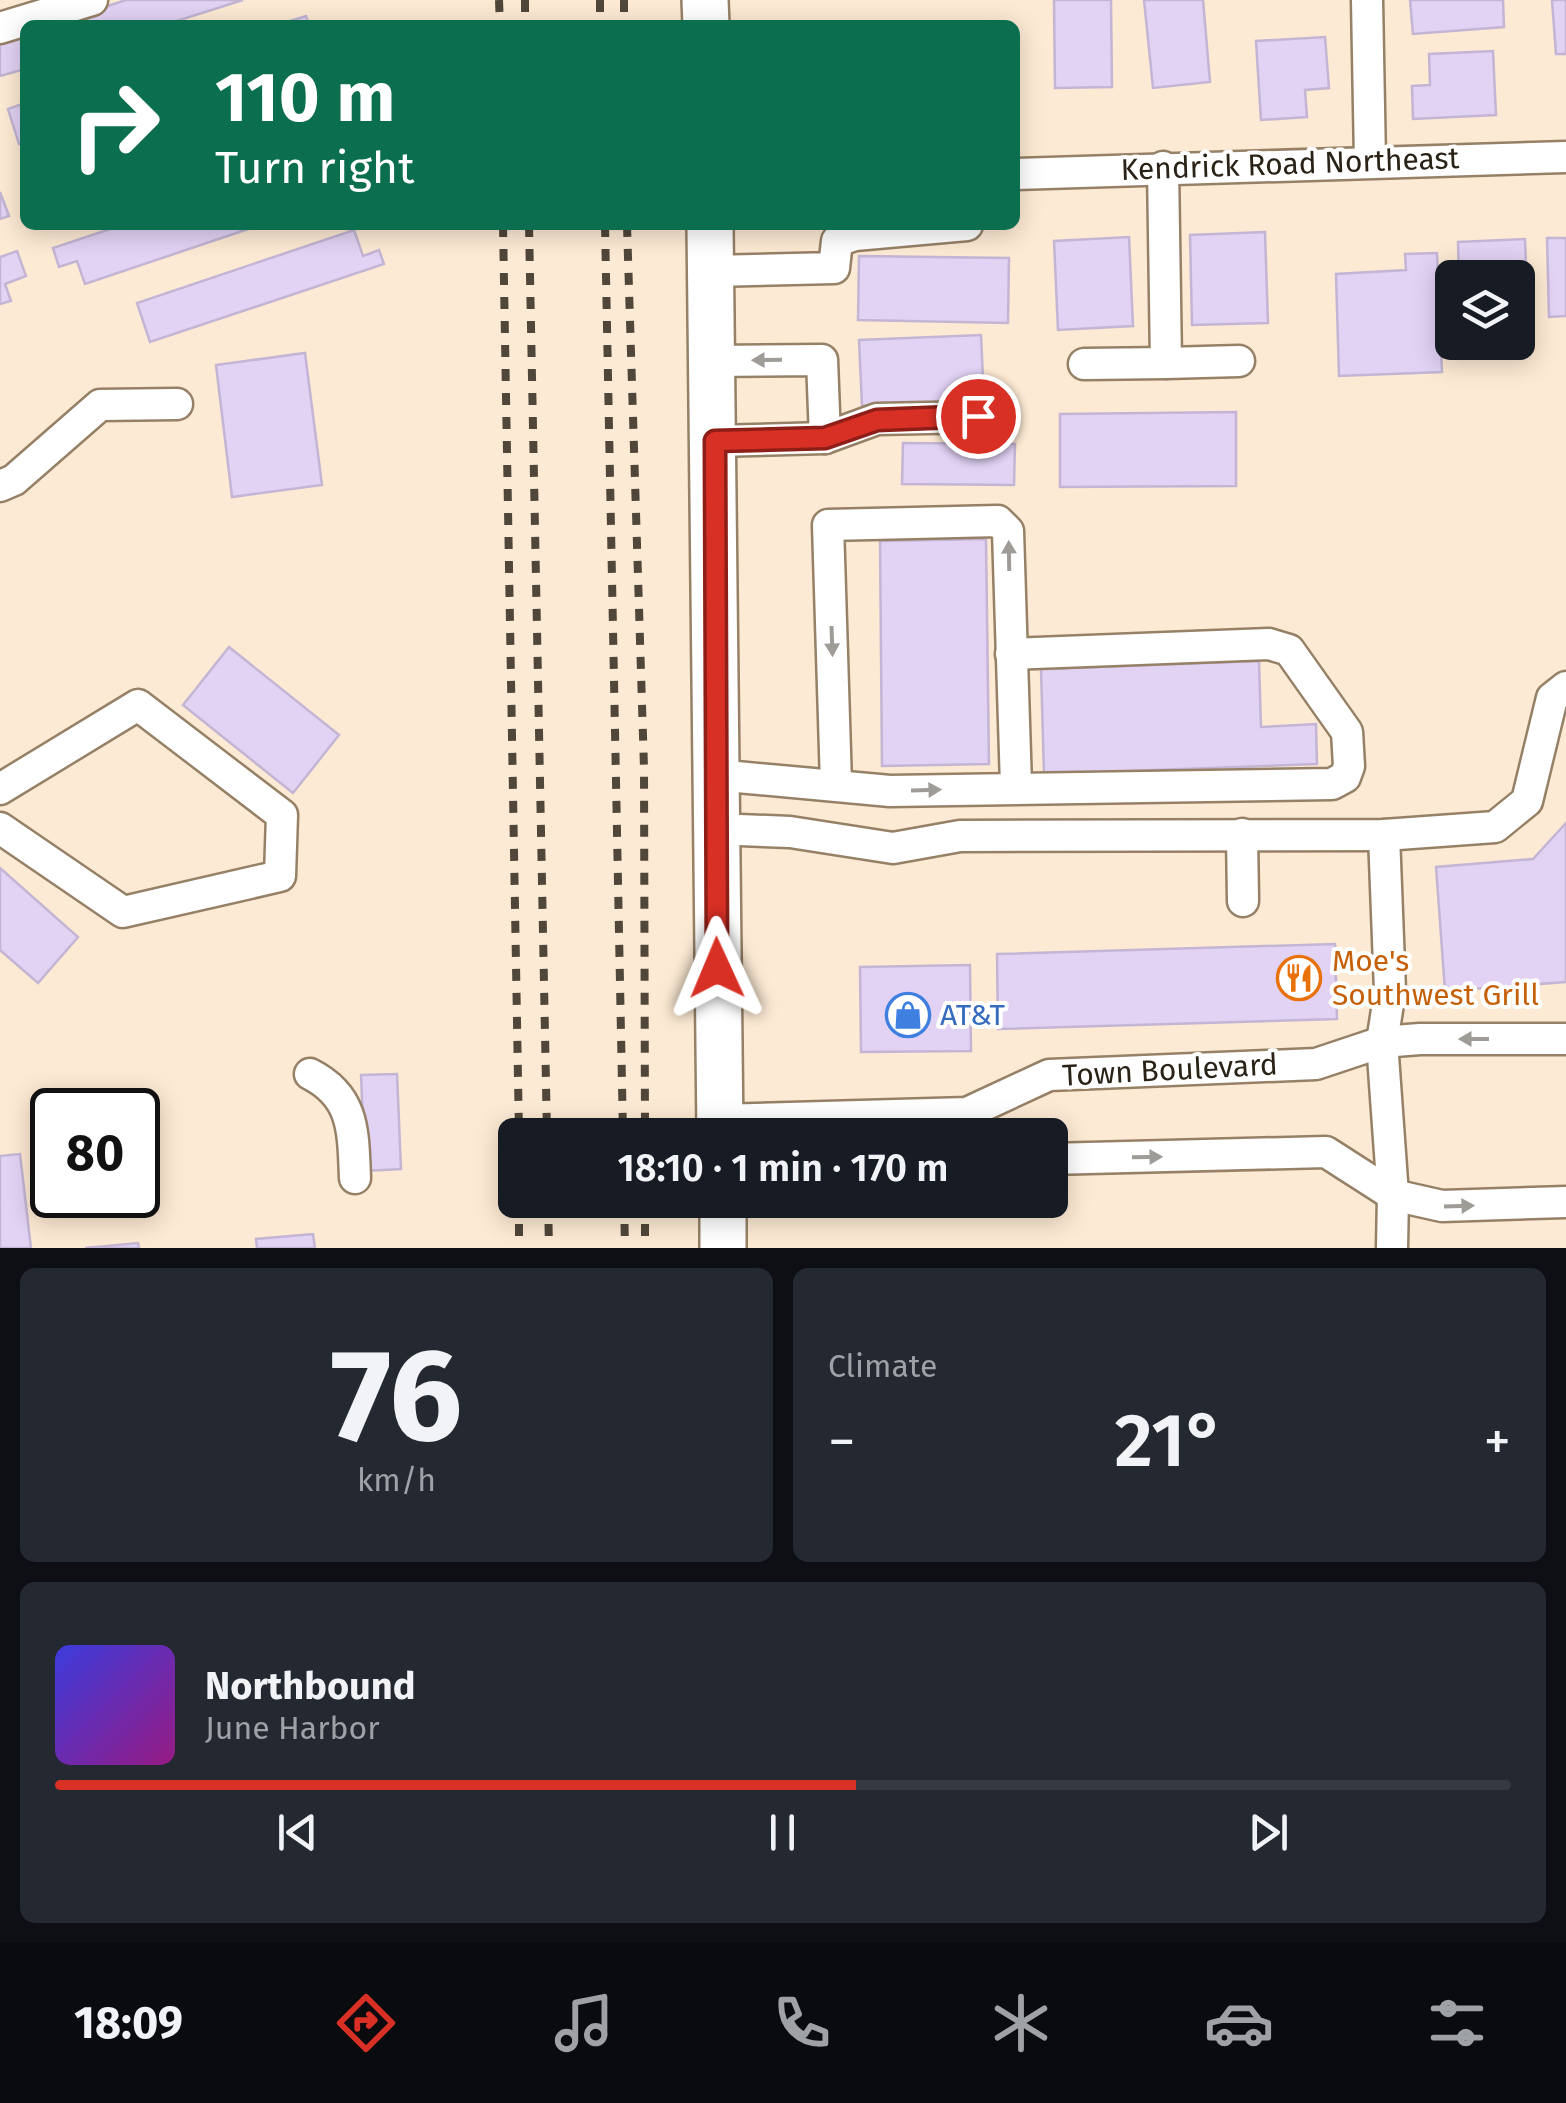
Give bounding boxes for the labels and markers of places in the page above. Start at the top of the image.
pin [936,374,1021,459]
place label: Moe's Southwest Grill [1332,943,1539,1013]
restaurant icon: Moe's Southwest Grill [1276,955,1322,1001]
shop icon: AT&T [885,992,931,1038]
place label: AT&T [940,997,1005,1033]

